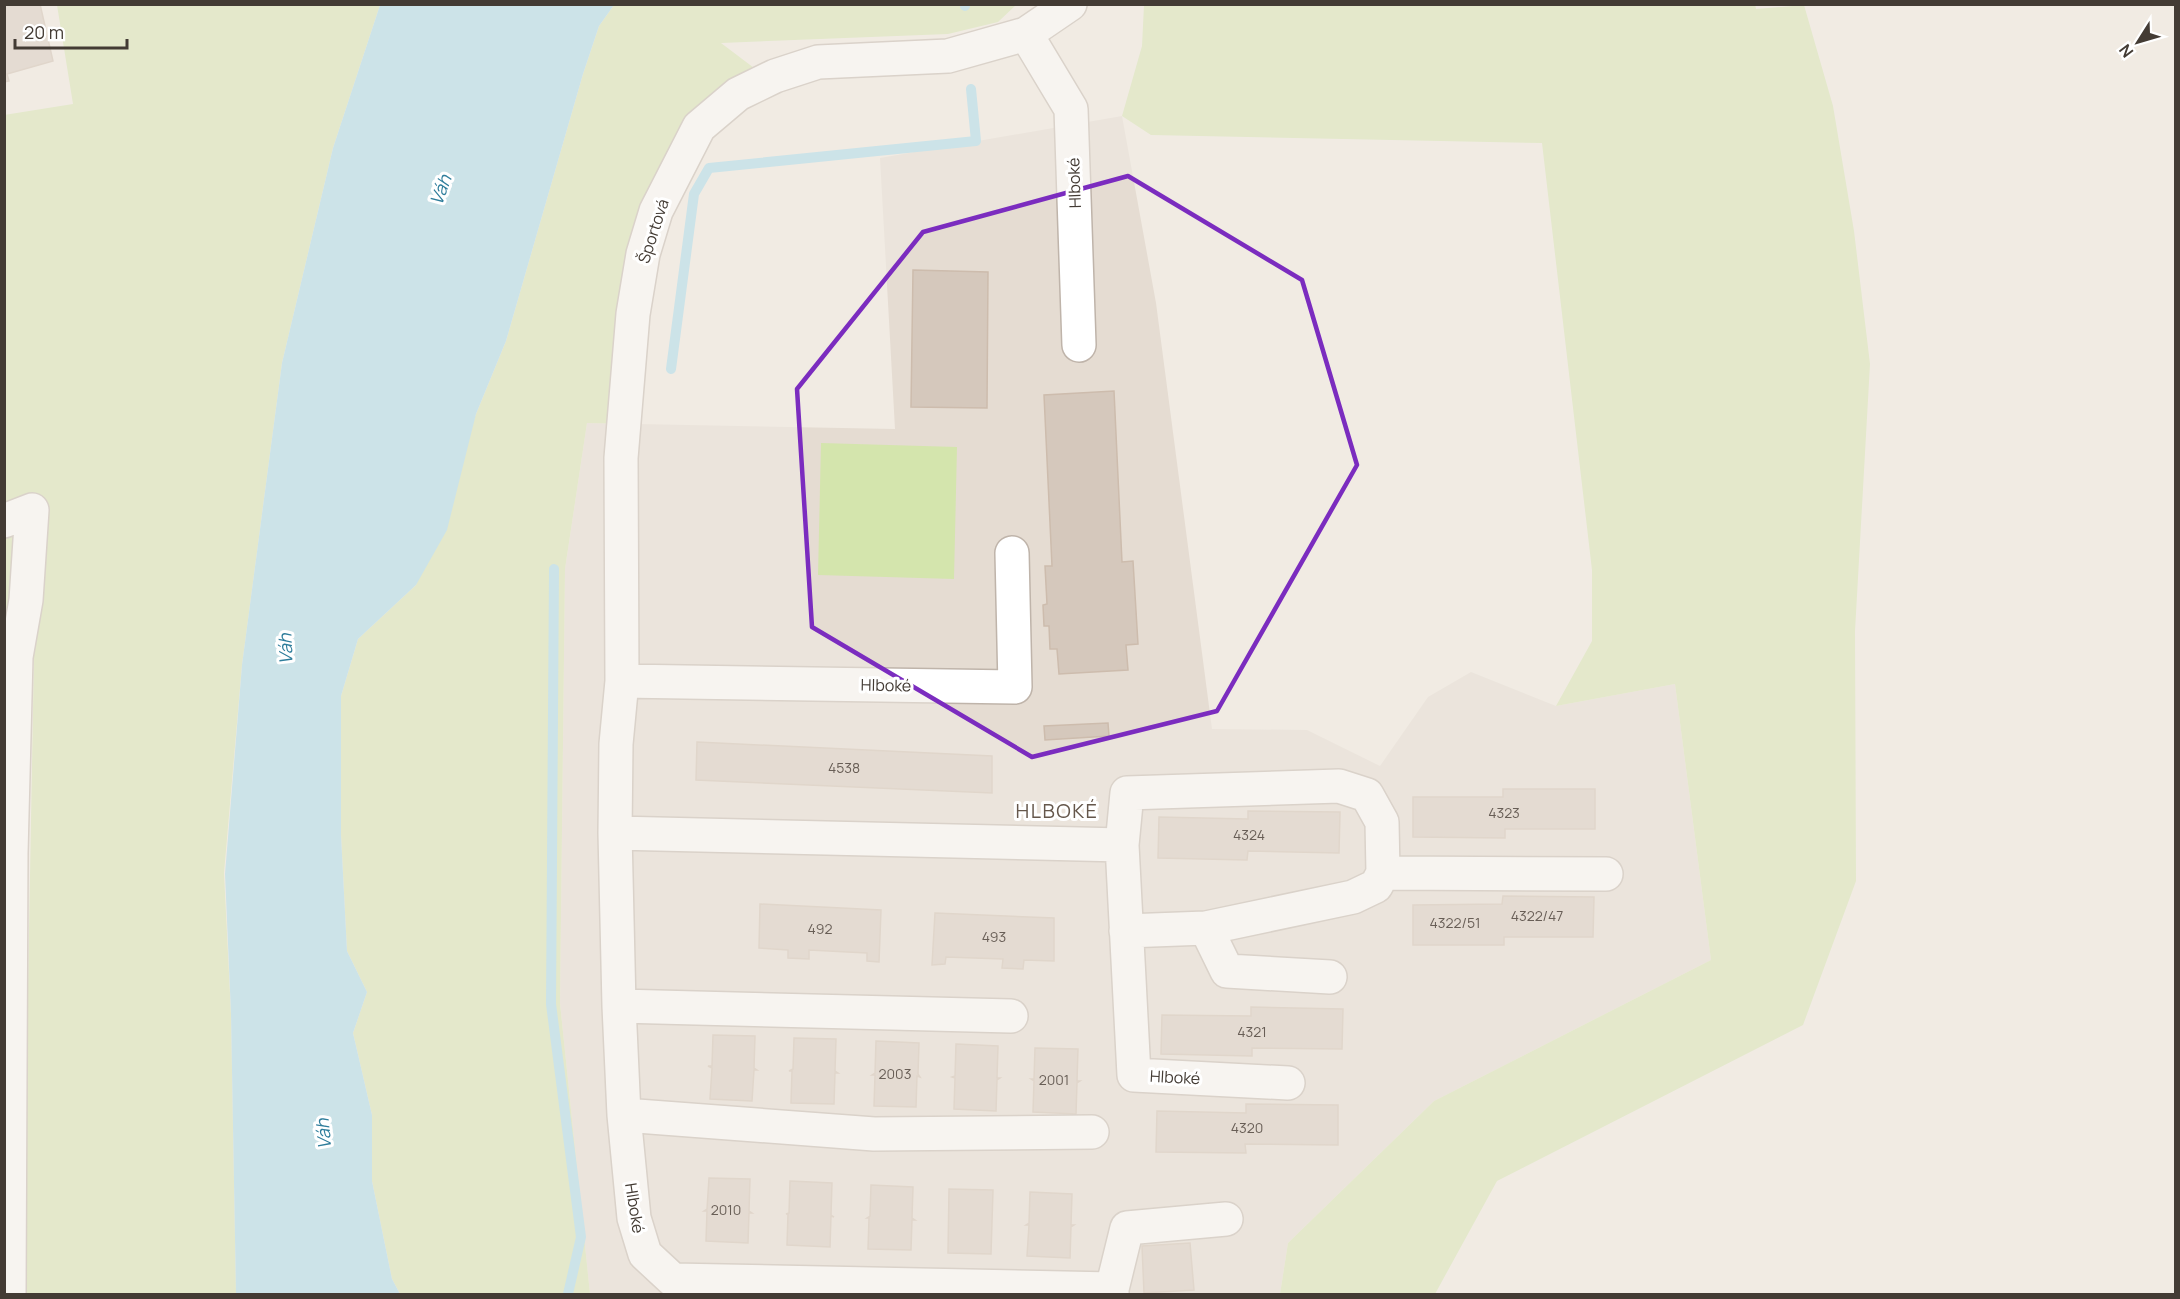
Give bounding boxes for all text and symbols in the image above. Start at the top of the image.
scale bar [15,12,128,50]
north arrow [2108,12,2168,72]
text: 20 m [24,20,64,44]
text: N [2114,40,2138,62]
street label: Hlboké [1062,157,1086,209]
water label: Váh [424,170,457,208]
street label: Športová [632,196,674,266]
water label: Váh [272,632,298,665]
street label: Hlboké [861,674,911,696]
house number: 4538 [828,758,860,777]
district label: HLBOKÉ [1016,797,1098,824]
house number: 4323 [1488,803,1520,822]
house number: 4324 [1233,825,1265,844]
house number: 4322/47 [1511,906,1563,925]
house number: 4322/51 [1430,913,1480,932]
house number: 492 [808,919,832,938]
house number: 493 [982,927,1006,946]
house number: 4321 [1237,1022,1267,1041]
house number: 2003 [879,1064,911,1083]
street label: Hlboké [1149,1065,1201,1089]
house number: 2001 [1039,1070,1069,1089]
water label: Váh [310,1116,336,1150]
house number: 4320 [1231,1118,1263,1137]
street label: Hlboké [620,1181,650,1235]
house number: 2010 [711,1200,741,1219]

